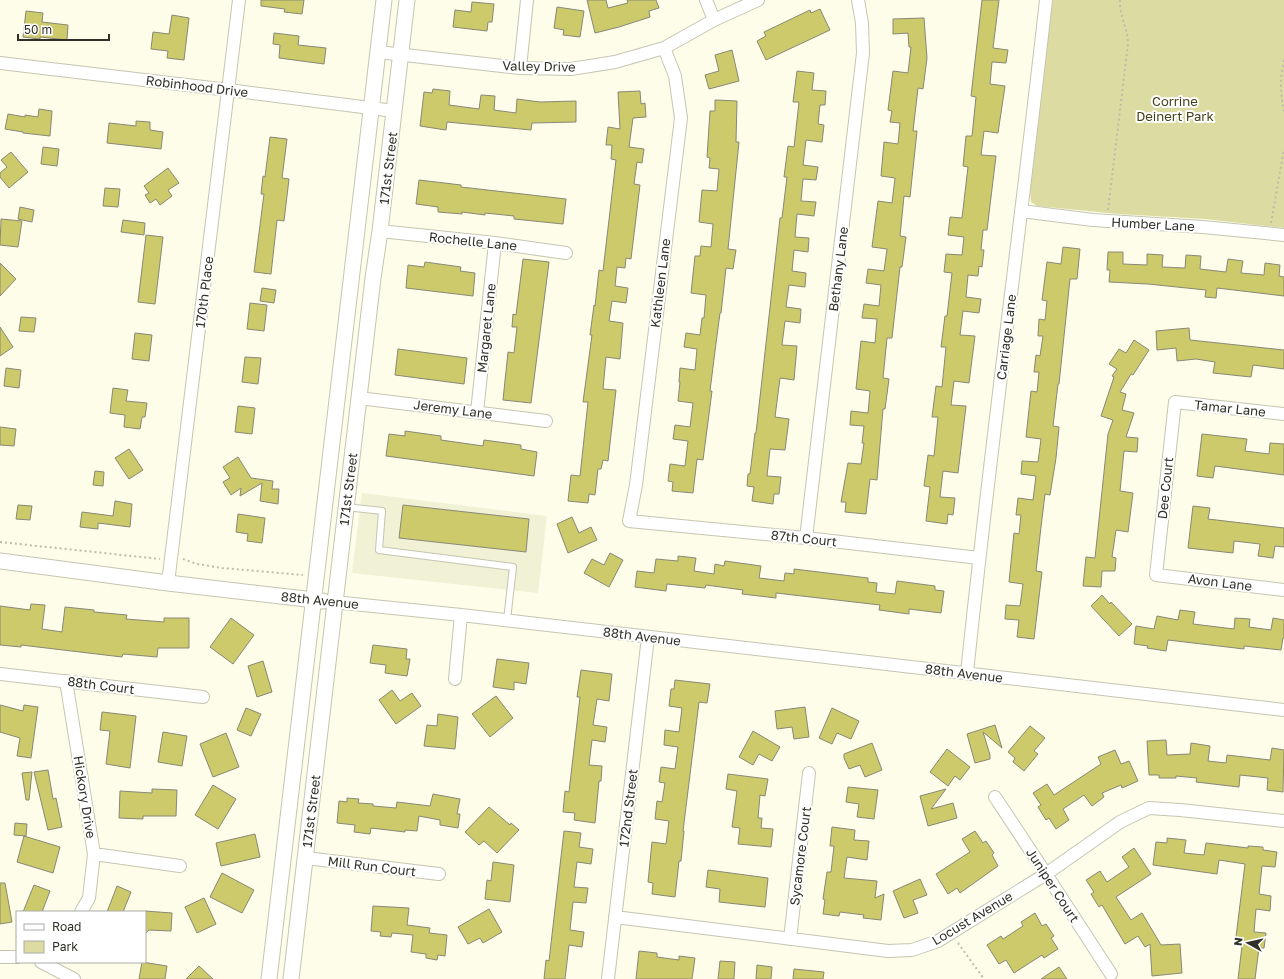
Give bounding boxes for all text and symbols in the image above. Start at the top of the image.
scale bar [18,16,109,42]
text: 50 m [24,22,52,37]
street label: Valley Drive [502,57,576,75]
street label: Robinhood Drive [145,72,249,100]
park label: Corrine Deinert Park [1136,93,1214,124]
street label: 171st Street [376,131,400,205]
street label: Humber Lane [1111,214,1195,234]
street label: Bethany Lane [825,226,851,312]
street label: Rochelle Lane [428,228,518,254]
street label: Kathleen Lane [647,237,673,329]
street label: 170th Place [192,255,216,329]
street label: Margaret Lane [473,282,499,374]
street label: Carriage Lane [993,293,1019,381]
street label: Jeremy Lane [413,396,493,422]
street label: Tamar Lane [1193,396,1267,420]
street label: 171st Street [336,452,360,526]
street label: Dee Court [1154,456,1176,520]
street label: 87th Court [770,527,838,549]
street label: Avon Lane [1187,570,1253,594]
street label: 88th Avenue [280,588,360,612]
street label: 88th Avenue [602,623,682,649]
street label: 88th Avenue [924,660,1004,686]
street label: 88th Court [67,673,135,697]
street label: Hickory Drive [71,754,99,840]
street label: 172nd Street [615,768,641,848]
street label: 171st Street [299,774,323,848]
street label: Sycamore Court [786,806,814,906]
street label: Juniper Court [1023,845,1083,925]
street label: Mill Run Court [327,853,417,879]
street label: Locust Avenue [929,888,1015,948]
legend [16,911,146,963]
text: Road [52,919,81,934]
north arrow [1228,923,1268,963]
text: N [1231,936,1245,947]
text: Park [52,939,78,954]

